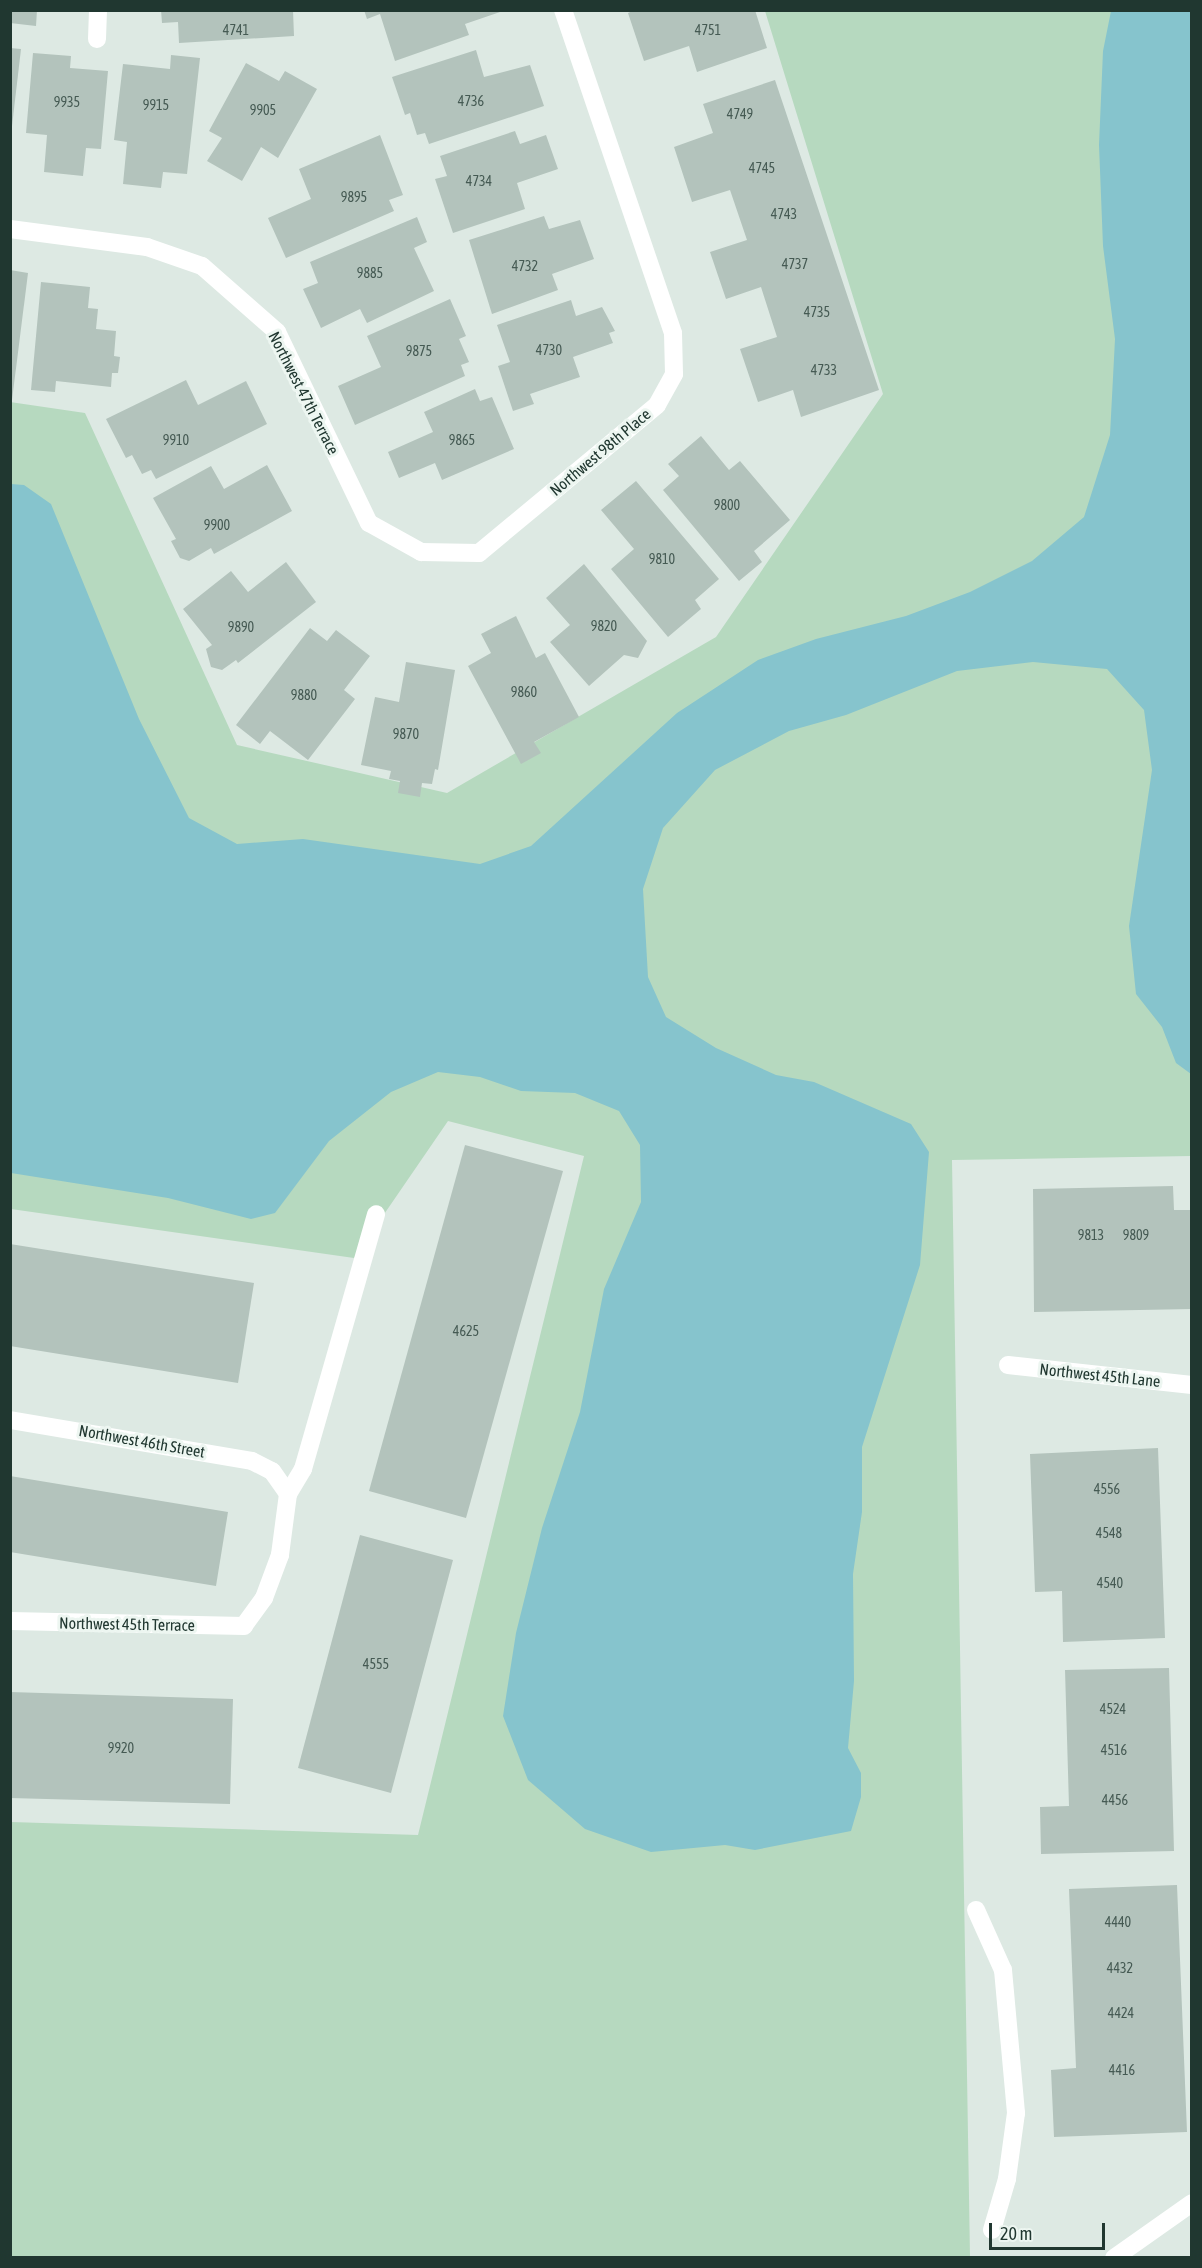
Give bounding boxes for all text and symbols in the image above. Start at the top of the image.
house number: 4741 [223,22,249,38]
house number: 4751 [695,22,721,38]
house number: 4736 [458,93,484,109]
house number: 9935 [54,94,80,110]
house number: 9915 [143,97,169,113]
house number: 9905 [250,102,276,118]
house number: 4749 [727,106,753,122]
house number: 4745 [749,160,775,176]
house number: 4734 [466,173,492,189]
house number: 9895 [341,189,367,205]
house number: 4743 [771,206,797,222]
house number: 4737 [782,256,808,272]
house number: 4732 [512,258,538,274]
house number: 9885 [357,265,383,281]
house number: 4735 [804,304,830,320]
street label: Northwest 47th Terrace [265,328,343,458]
house number: 4730 [536,342,562,358]
house number: 9875 [406,343,432,359]
house number: 4733 [811,362,837,378]
street label: Northwest 98th Place [546,404,654,500]
house number: 9910 [163,432,189,448]
house number: 9865 [449,432,475,448]
house number: 9800 [714,497,740,513]
house number: 9900 [204,517,230,533]
house number: 9810 [649,551,675,567]
house number: 9820 [591,618,617,634]
house number: 9890 [228,619,254,635]
house number: 9860 [511,684,537,700]
house number: 9880 [291,687,317,703]
house number: 9870 [393,726,419,742]
house number: 9813 [1078,1227,1104,1243]
house number: 9809 [1123,1227,1149,1243]
house number: 4625 [453,1323,479,1339]
street label: Northwest 45th Lane [1039,1359,1161,1391]
street label: Northwest 46th Street [77,1420,207,1462]
house number: 4556 [1094,1481,1120,1497]
house number: 4548 [1096,1525,1122,1541]
house number: 4540 [1097,1575,1123,1591]
street label: Northwest 45th Terrace [59,1613,195,1635]
house number: 4555 [363,1656,389,1672]
house number: 4524 [1100,1701,1126,1717]
house number: 9920 [108,1740,134,1756]
house number: 4516 [1101,1742,1127,1758]
house number: 4456 [1102,1792,1128,1808]
house number: 4440 [1105,1914,1131,1930]
house number: 4432 [1107,1960,1133,1976]
house number: 4424 [1108,2005,1134,2021]
house number: 4416 [1109,2062,1135,2078]
scale bar [992,2211,1108,2249]
text: 20 m [1000,2223,1032,2244]

